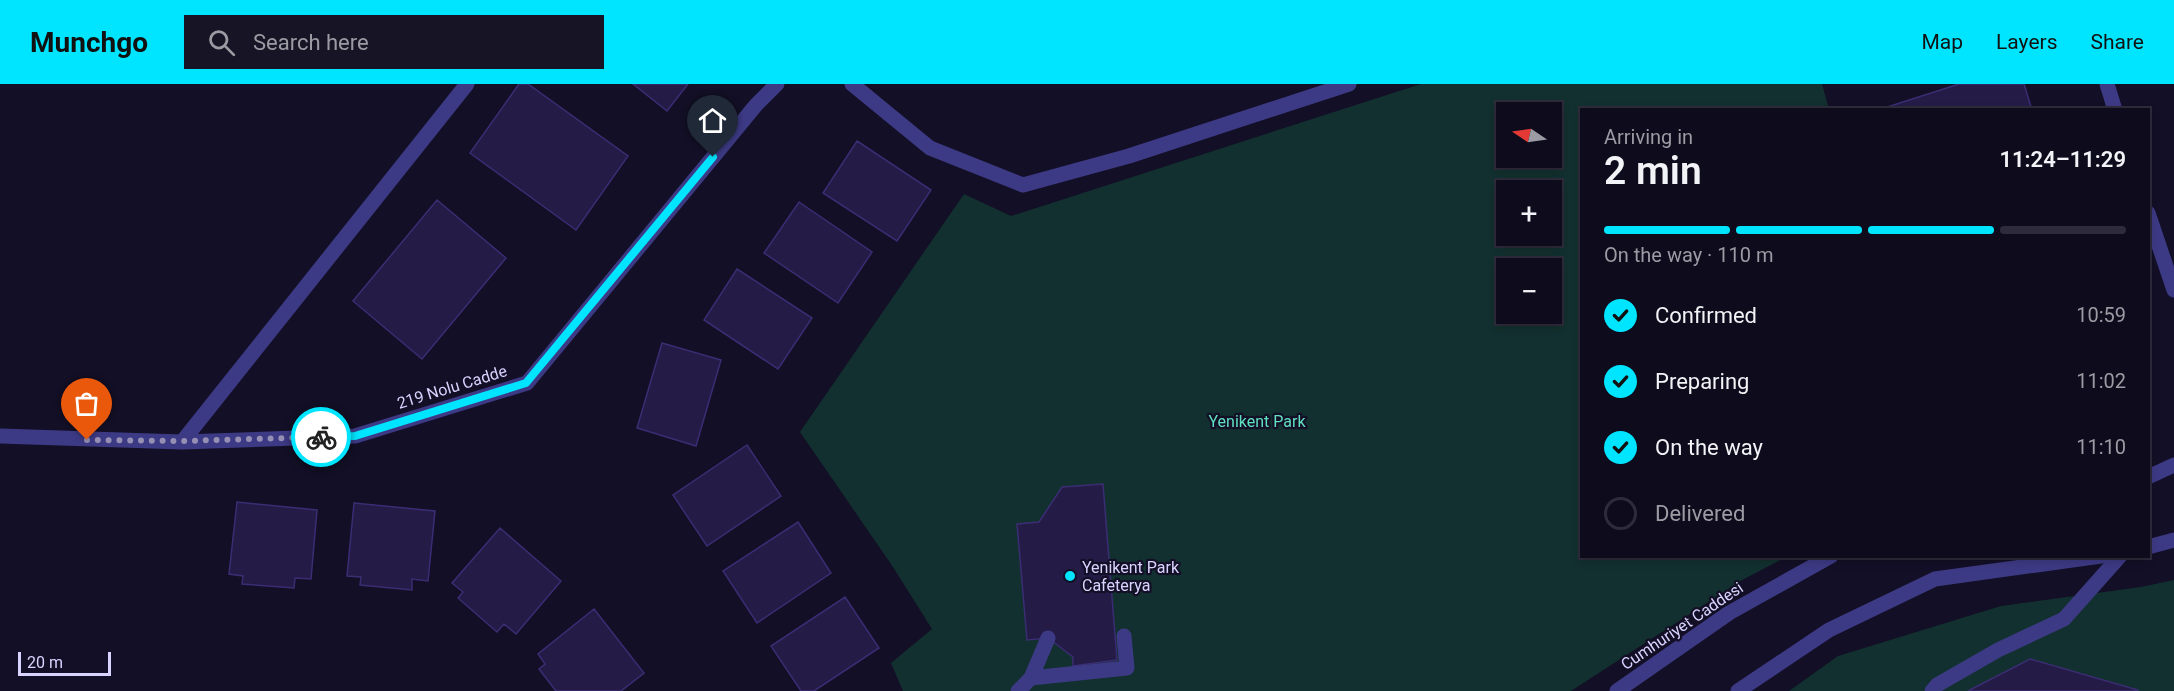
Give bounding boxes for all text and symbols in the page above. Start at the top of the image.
search box [184,15,604,69]
text: Munchgo [30,26,148,59]
icon: search [205,26,238,59]
text: Search here [253,30,369,55]
text: Map [1921,30,1963,54]
text: Layers [1996,30,2057,54]
text: Share [2090,30,2144,54]
pin [687,95,738,157]
north arrow [1496,102,1562,168]
map controls [1496,102,1562,324]
icon: home [696,104,729,137]
text: Arriving in [1604,125,1693,149]
text: 11:24–11:29 [1999,147,2126,172]
text: 2 min [1604,148,1702,194]
button: + [1496,180,1562,246]
text: On the way · 110 m [1604,243,1773,267]
button: − [1496,258,1562,324]
icon: check [1604,299,1637,332]
text: Confirmed [1655,303,1757,328]
text: 10:59 [2076,303,2126,327]
street label: 219 Nolu Cadde [395,361,509,413]
icon: check [1604,365,1637,398]
text: Preparing [1655,369,1749,394]
text: 11:02 [2076,369,2126,393]
pin [61,378,112,440]
icon: bag [70,387,103,420]
courier [291,407,351,467]
park label: Yenikent Park [1208,412,1306,431]
icon: bike [305,421,338,454]
icon: check [1604,431,1637,464]
text: On the way [1655,435,1763,460]
text: 11:10 [2076,435,2126,459]
text: Delivered [1655,501,1745,526]
place label: Yenikent Park Cafeterya [1082,558,1180,595]
marker: Yenikent Park Cafeterya [1063,569,1077,583]
street label: Cumhuriyet Caddesi [1617,578,1747,674]
scale bar [18,649,111,676]
text: 20 m [27,653,63,672]

